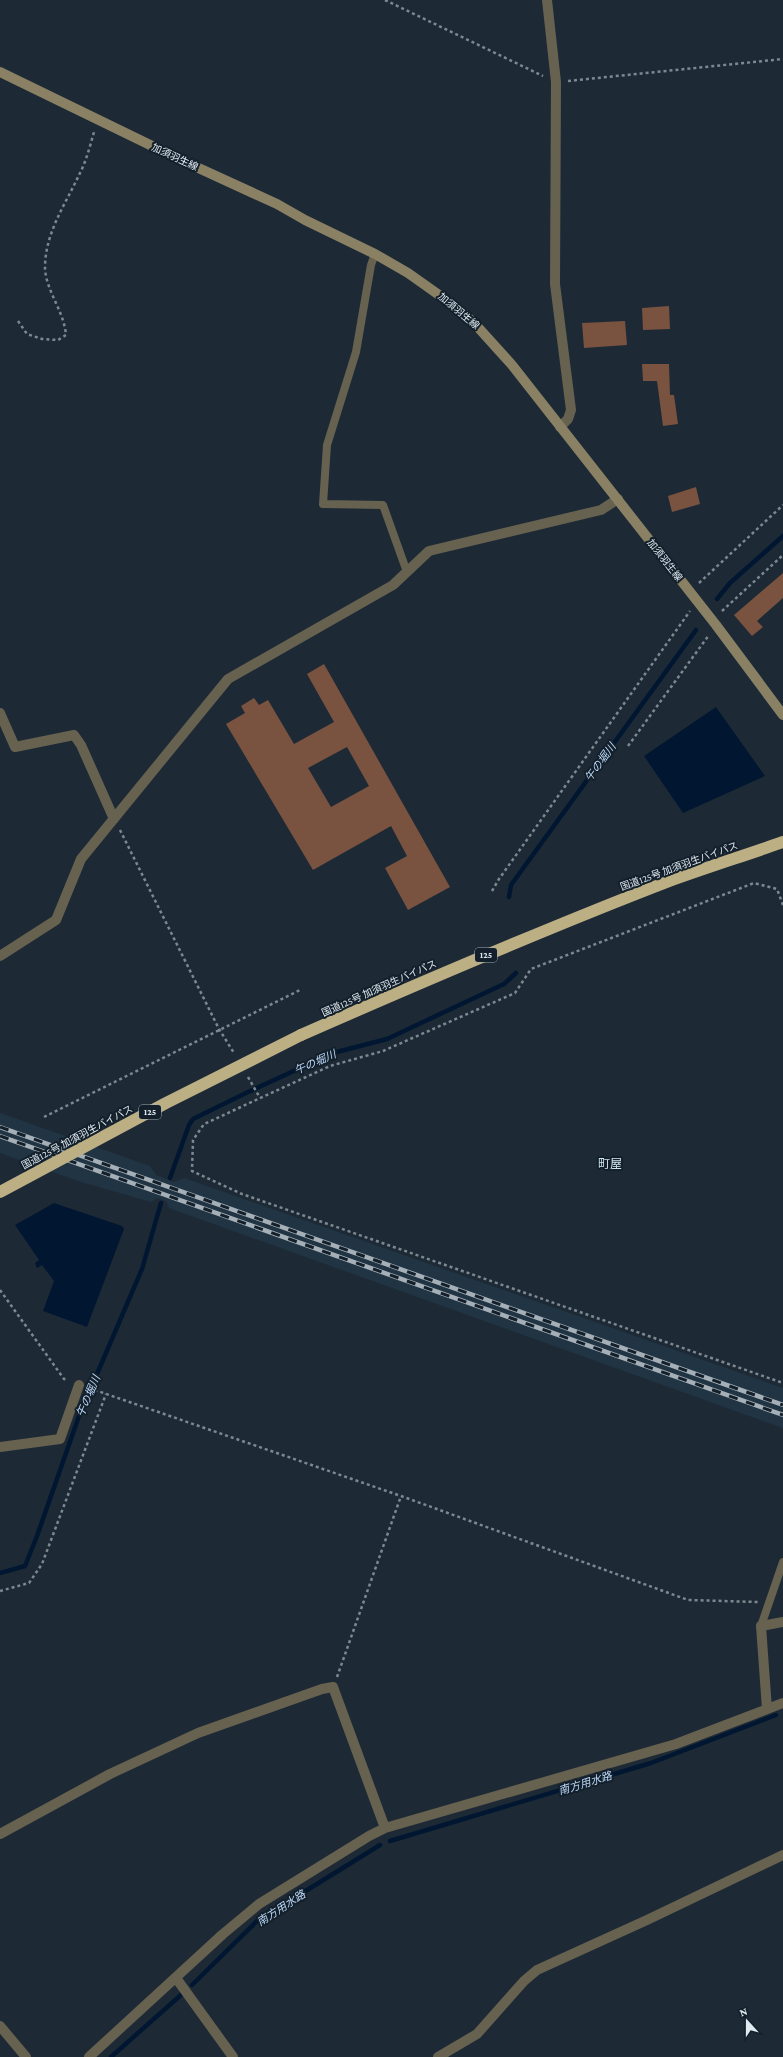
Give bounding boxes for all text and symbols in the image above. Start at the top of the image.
street label: 加須羽生線 [150,141,200,173]
street label: 加須羽生線 [436,291,482,331]
street label: 加須羽生線 [645,537,685,583]
water label: 午の堀川 [582,740,618,783]
street label: 国道125号 加須羽生バイパス [619,840,739,892]
road number: 125 [475,948,497,962]
street label: 国道125号 加須羽生バイパス [320,958,438,1018]
water label: 午の堀川 [292,1047,338,1076]
street label: 国道125号 加須羽生バイパス [19,1103,135,1171]
road number: 125 [139,1105,161,1119]
district label: 町屋 [598,1157,622,1171]
water label: 午の堀川 [74,1372,103,1419]
water label: 南方用水路 [557,1769,614,1797]
water label: 南方用水路 [255,1887,308,1928]
north arrow [727,2001,767,2041]
text: N [738,2005,750,2019]

